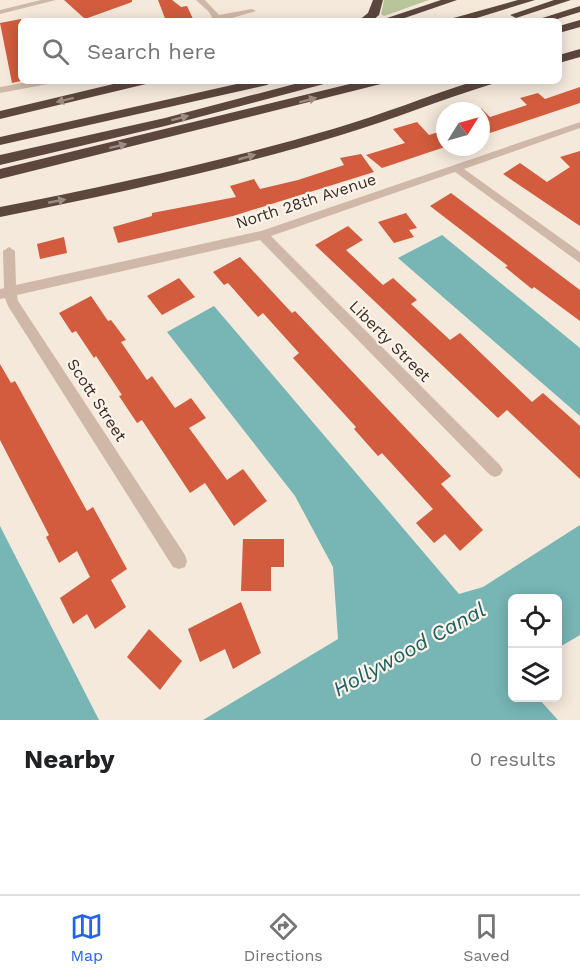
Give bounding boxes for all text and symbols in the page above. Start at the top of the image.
search box [18,18,562,84]
icon: search [39,35,72,68]
text: Search here [87,39,216,64]
one-way arrow [299,94,317,104]
one-way arrow [56,96,74,106]
north arrow [436,102,490,156]
one-way arrow [171,112,189,122]
one-way arrow [109,140,127,150]
one-way arrow [239,152,257,161]
street label: North 28th Avenue [233,169,379,233]
one-way arrow [48,196,67,205]
street label: Liberty Street [345,296,435,386]
street label: Scott Street [63,355,131,445]
map controls [508,594,562,702]
button: locate [508,594,562,648]
water label: Hollywood Canal [328,597,490,701]
button: layers [508,648,562,702]
text: Nearby [24,744,115,774]
text: 0 results [470,747,556,771]
tab: Map [70,910,103,965]
tab: Directions [244,910,323,965]
tab: Saved [463,910,510,965]

